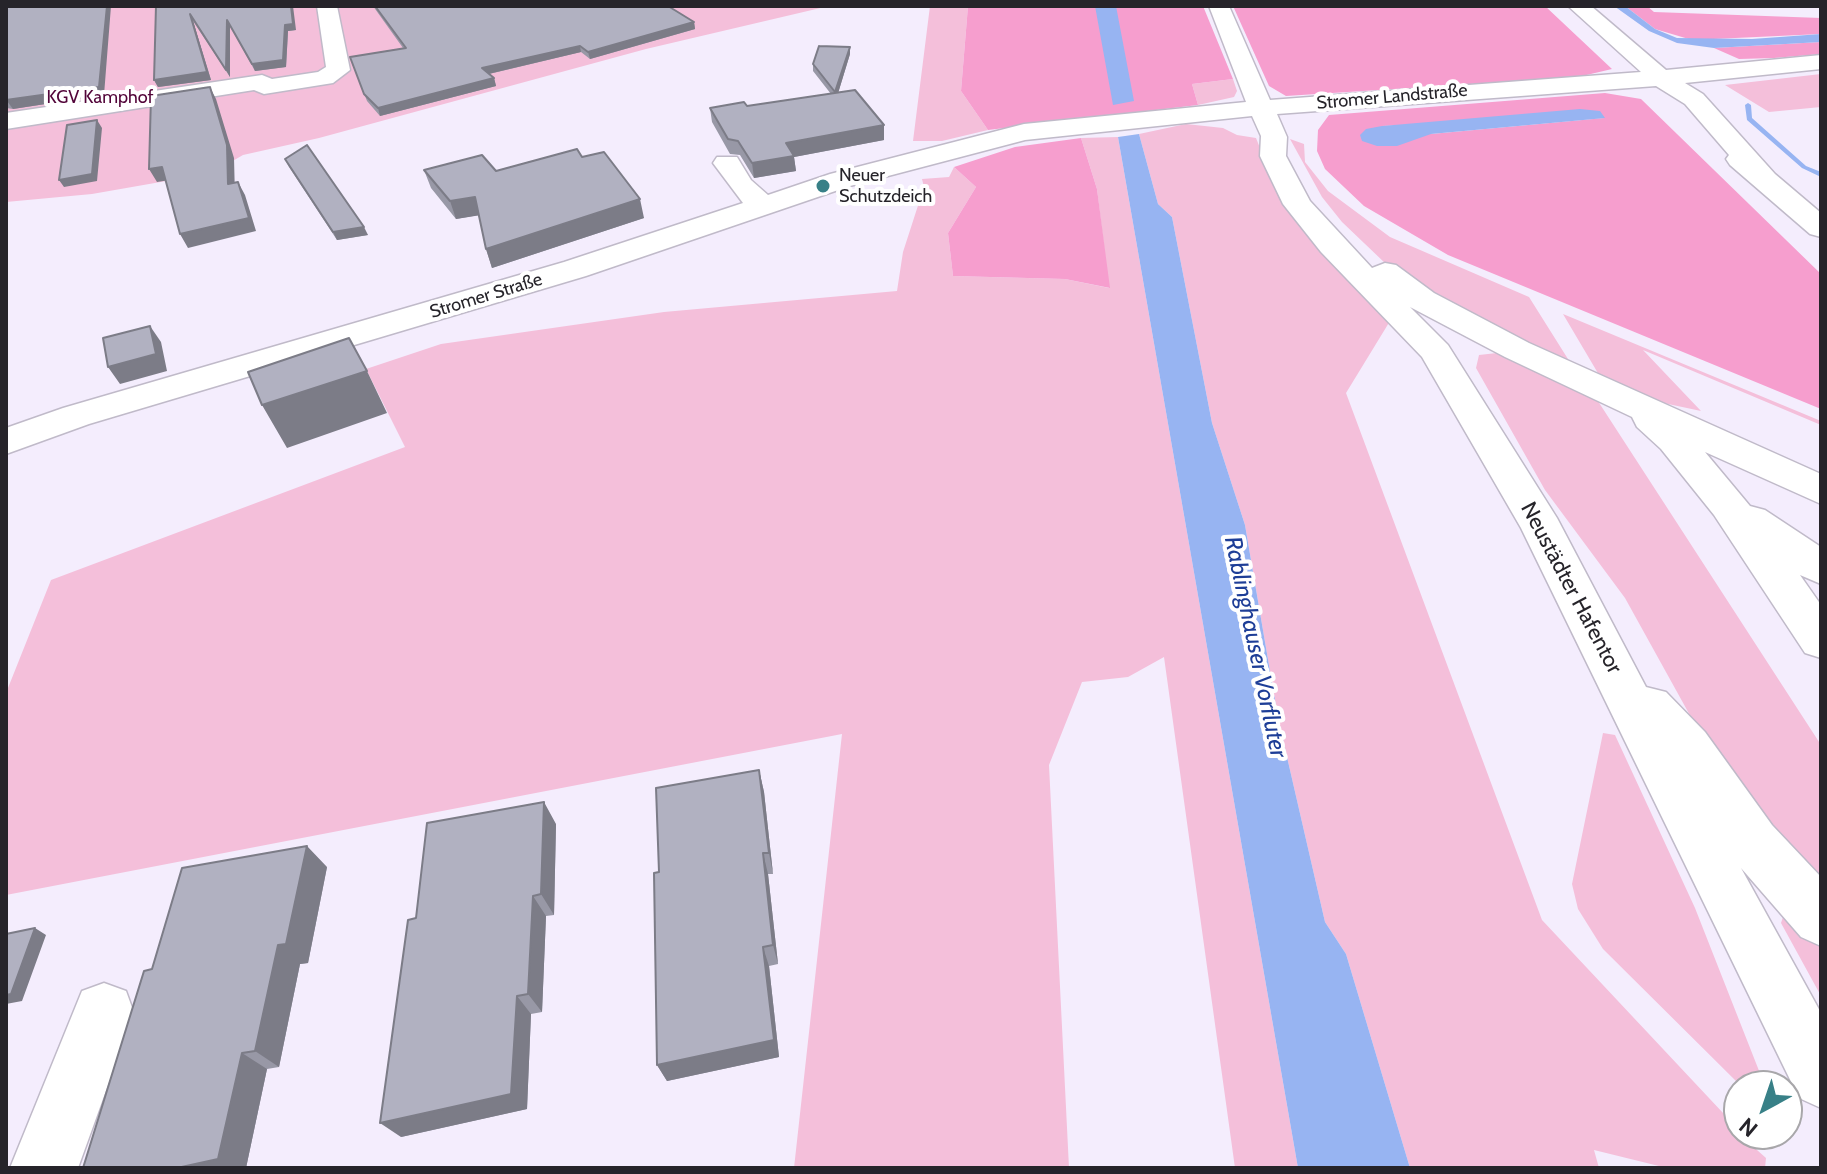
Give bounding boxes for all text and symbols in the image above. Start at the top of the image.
street label: Stromer Landstraße [1316,80,1468,114]
park label: KGV Kamphof [47,87,153,109]
place label: Neuer Schutzdeich [839,165,932,208]
marker: Neuer Schutzdeich [814,177,832,195]
street label: Stromer Straße [427,269,545,323]
street label: Neustädter Hafentor [1515,498,1627,678]
water label: Rablinghauser Vorfluter [1217,534,1293,760]
north arrow [1723,1070,1803,1150]
text: N [1734,1112,1763,1143]

